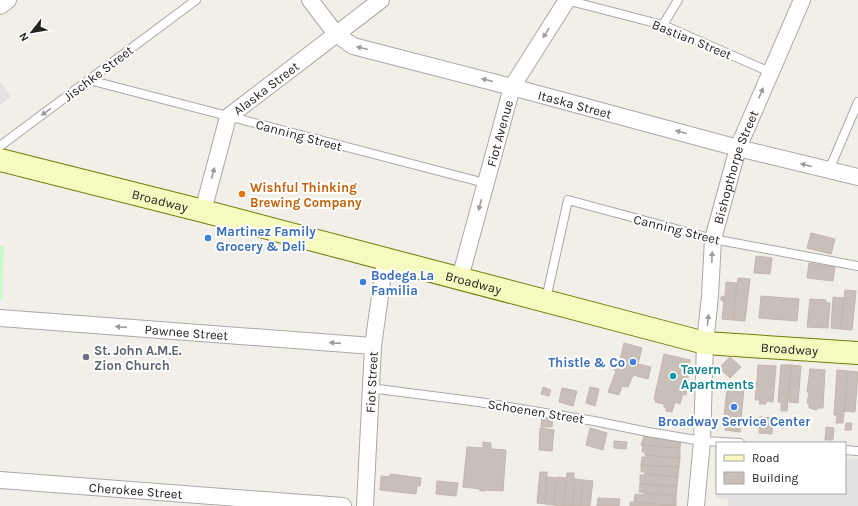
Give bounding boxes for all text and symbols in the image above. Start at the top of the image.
north arrow [12,12,52,52]
street label: Bastian Street [650,17,734,62]
one-way arrow [542,28,550,38]
text: N [16,30,31,44]
street label: Jischke Street [61,42,136,104]
one-way arrow [355,45,367,51]
street label: Alaska Street [231,59,302,118]
one-way arrow [481,77,494,83]
street label: Itaska Street [536,87,613,122]
one-way arrow [758,88,764,99]
street label: Fiot Avenue [484,98,516,168]
one-way arrow [41,108,52,116]
street label: Bishopthorpe Street [710,108,761,226]
street label: Canning Street [254,117,344,154]
one-way arrow [674,129,686,135]
one-way arrow [800,161,813,167]
one-way arrow [210,167,216,179]
place label: Wishful Thinking Brewing Company [250,180,362,210]
street label: Broadway [130,186,190,215]
marker: Wishful Thinking Brewing Company [237,189,247,199]
one-way arrow [476,198,482,211]
street label: Canning Street [632,211,722,248]
place label: Martinez Family Grocery & Deli [216,224,316,254]
marker: Martinez Family Grocery & Deli [203,233,213,243]
one-way arrow [709,250,715,263]
place label: Bodega La Familia [371,268,434,298]
street label: Broadway [444,268,503,297]
marker: Bodega La Familia [358,277,368,287]
one-way arrow [705,314,711,326]
street label: Pawnee Street [144,322,229,343]
one-way arrow [115,323,127,330]
one-way arrow [329,339,341,346]
street label: Broadway [760,340,819,358]
place label: St. John A.M.E. Zion Church [94,343,182,373]
street label: Fiot Street [363,351,381,413]
marker: St. John A.M.E. Zion Church [81,352,91,362]
place label: Thistle & Co [548,355,625,370]
marker: Thistle & Co [628,357,638,367]
place label: Tavern Apartments [681,362,754,392]
marker: Tavern Apartments [668,371,678,381]
street label: Schoenen Street [487,396,585,427]
marker: Broadway Service Center [729,402,739,412]
place label: Broadway Service Center [658,414,811,429]
legend [716,442,846,494]
text: Road [752,451,780,465]
text: Building [752,471,799,485]
street label: Cherokee Street [88,480,183,502]

